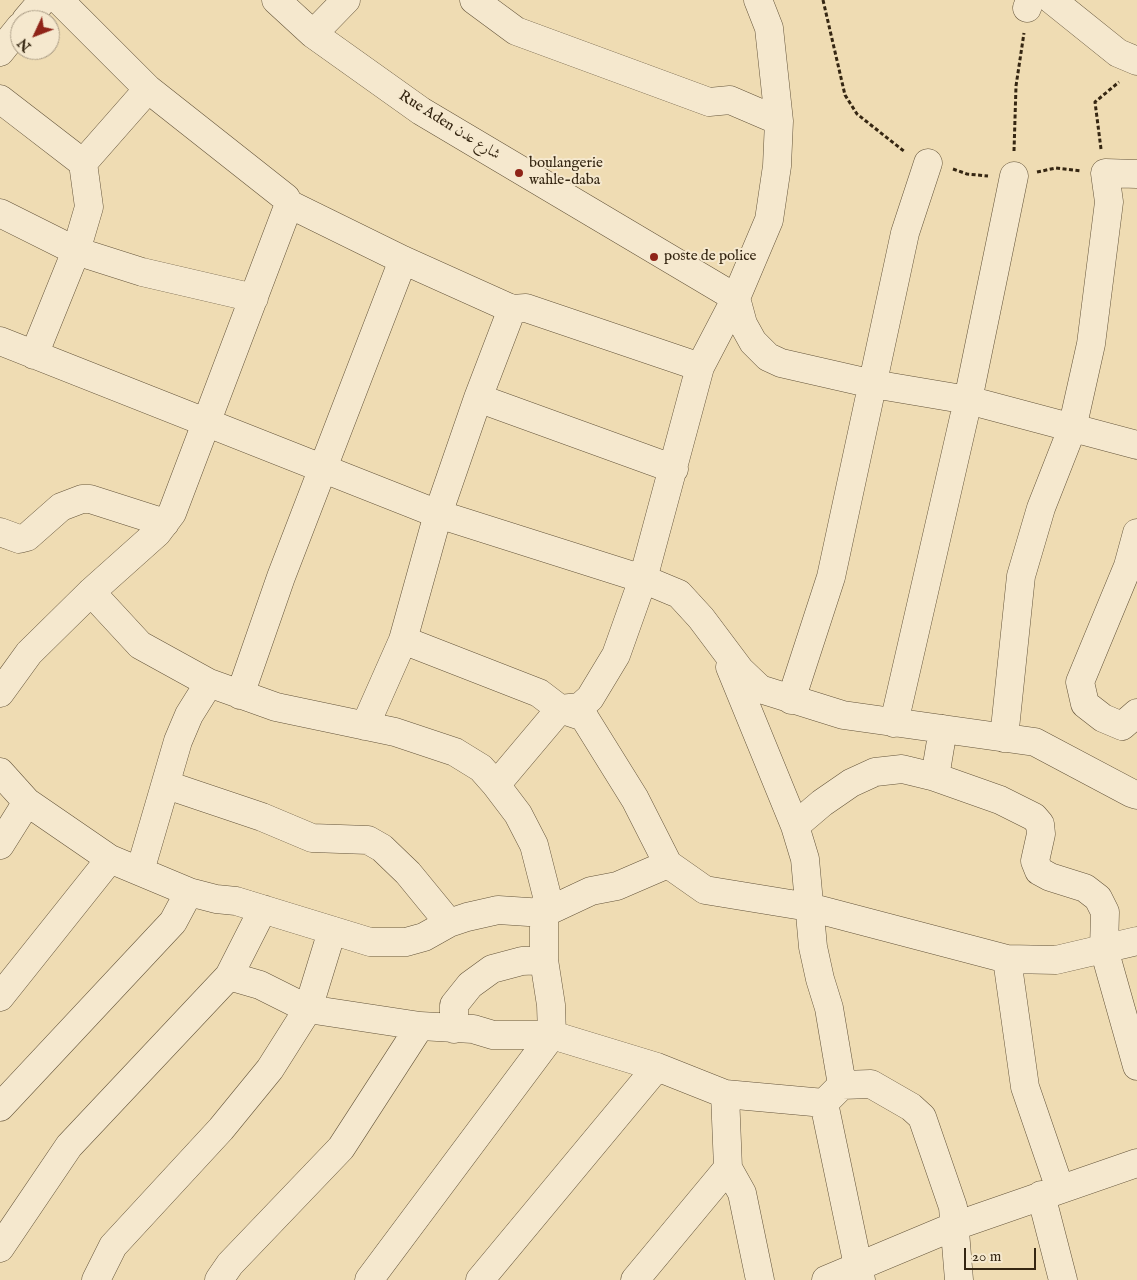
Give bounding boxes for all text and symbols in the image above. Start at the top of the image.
north arrow [10,10,60,60]
text: N [14,34,35,55]
street label: Rue Aden شارع عدن [395,88,503,164]
place label: boulangerie wahle-daba [529,155,603,190]
marker: boulangerie wahle-daba [513,167,525,179]
place label: poste de police [664,248,756,266]
marker: poste de police [648,251,660,263]
scale bar [967,1238,1040,1270]
text: 20 m [972,1247,1001,1266]

